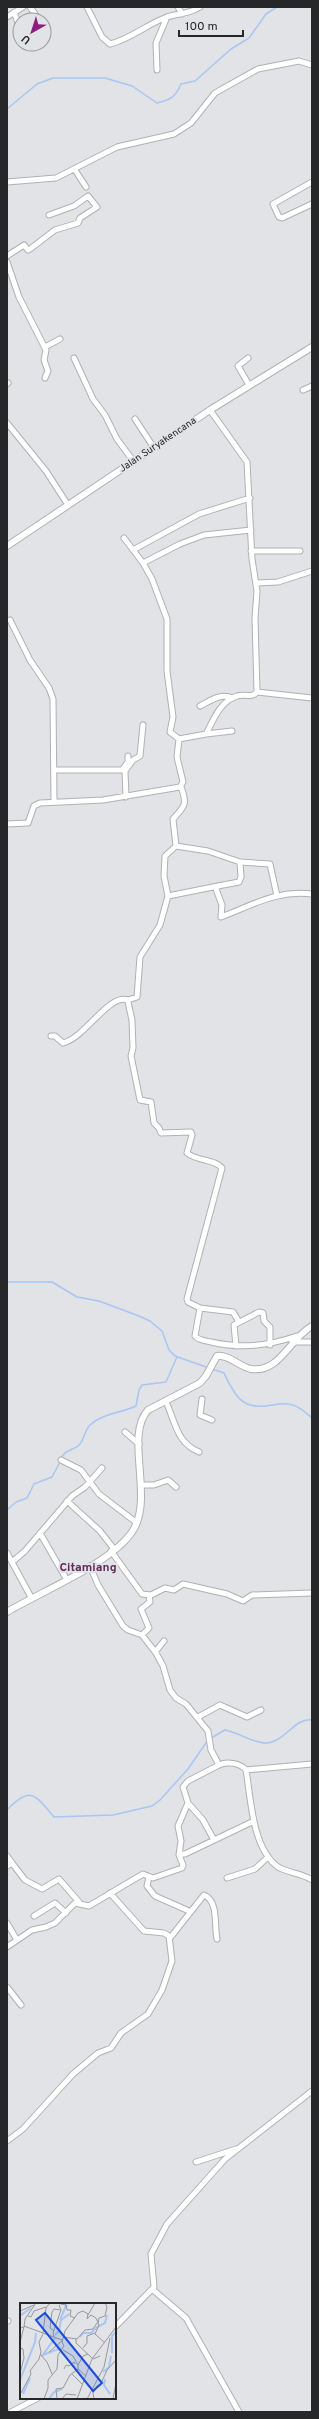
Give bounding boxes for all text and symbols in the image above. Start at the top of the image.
north arrow [12,12,52,52]
scale bar [179,12,243,38]
text: 100 m [185,19,218,35]
text: U [19,31,34,47]
street label: Jalan Suryakencana [117,414,199,476]
district label: Citamiang [59,1560,117,1576]
inset map [20,2303,116,2399]

